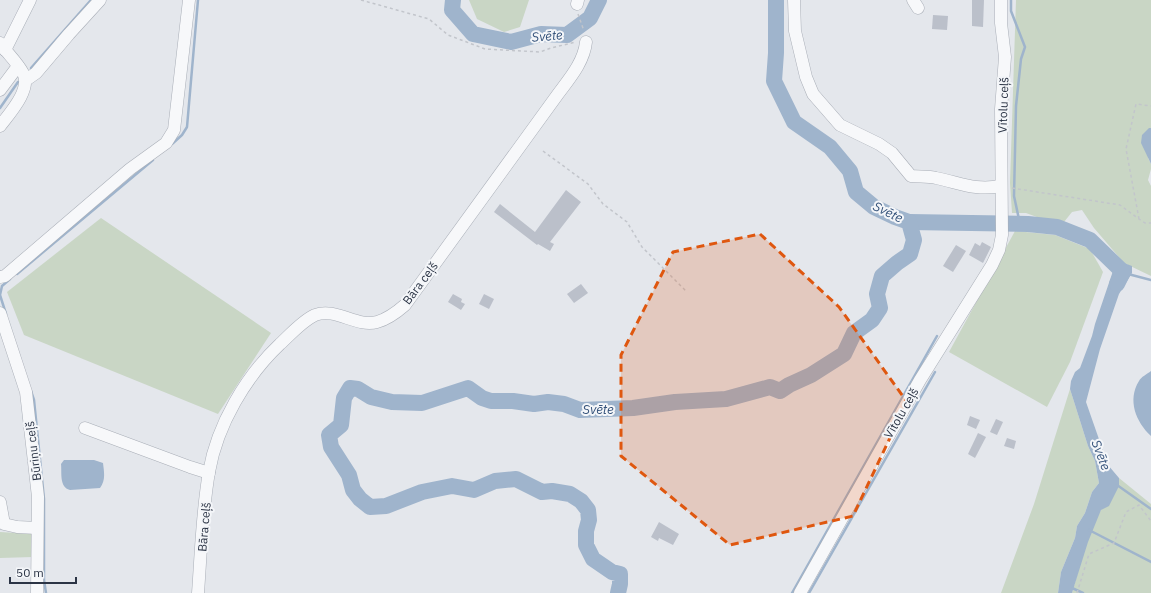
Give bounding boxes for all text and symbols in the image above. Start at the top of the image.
water label: Svēte [531,26,564,46]
street label: Vītolu ceļš [995,76,1011,133]
water label: Svēte [870,198,906,227]
street label: Bāra ceļš [399,259,441,307]
street label: Vītolu ceļš [880,385,922,441]
water label: Svēte [582,401,614,418]
street label: Būriņu ceļš [22,420,44,482]
water label: Svēte [1087,437,1115,473]
street label: Bāra ceļš [194,502,214,552]
scale bar [10,559,76,585]
text: 50 m [16,565,44,580]

